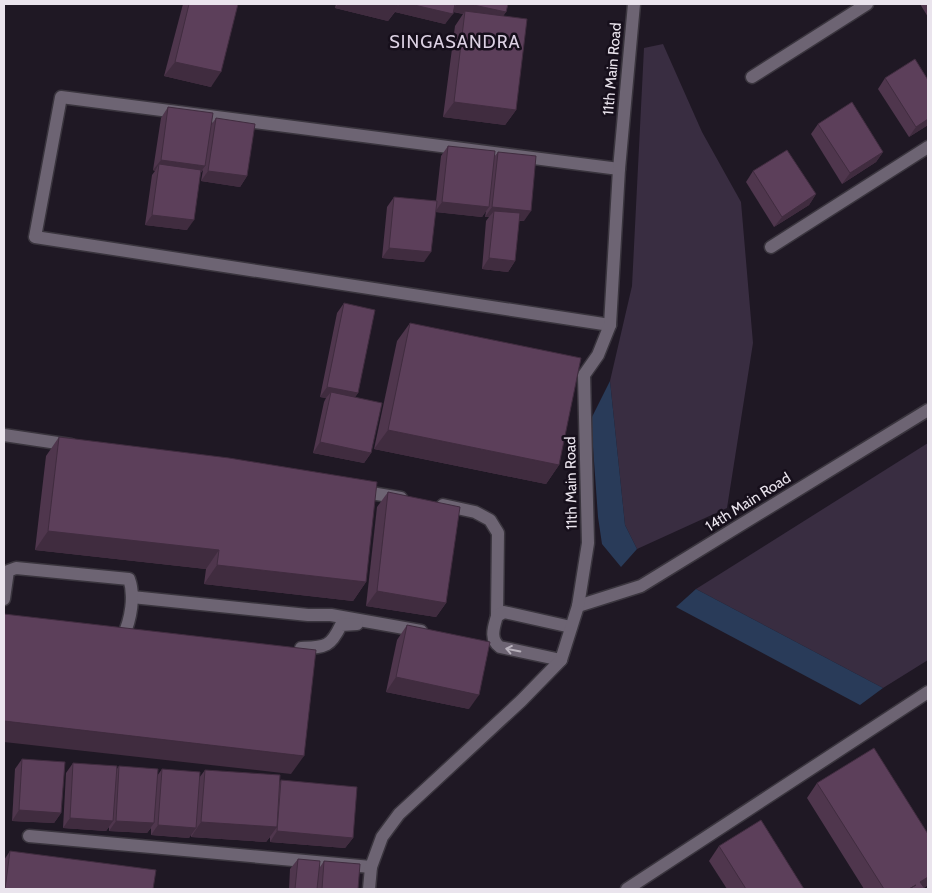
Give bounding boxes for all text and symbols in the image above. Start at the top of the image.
street label: 11th Main Road [599,22,625,116]
district label: SINGASANDRA [389,31,521,53]
street label: 11th Main Road [561,436,581,530]
street label: 14th Main Road [702,469,794,535]
one-way arrow [505,645,521,654]

